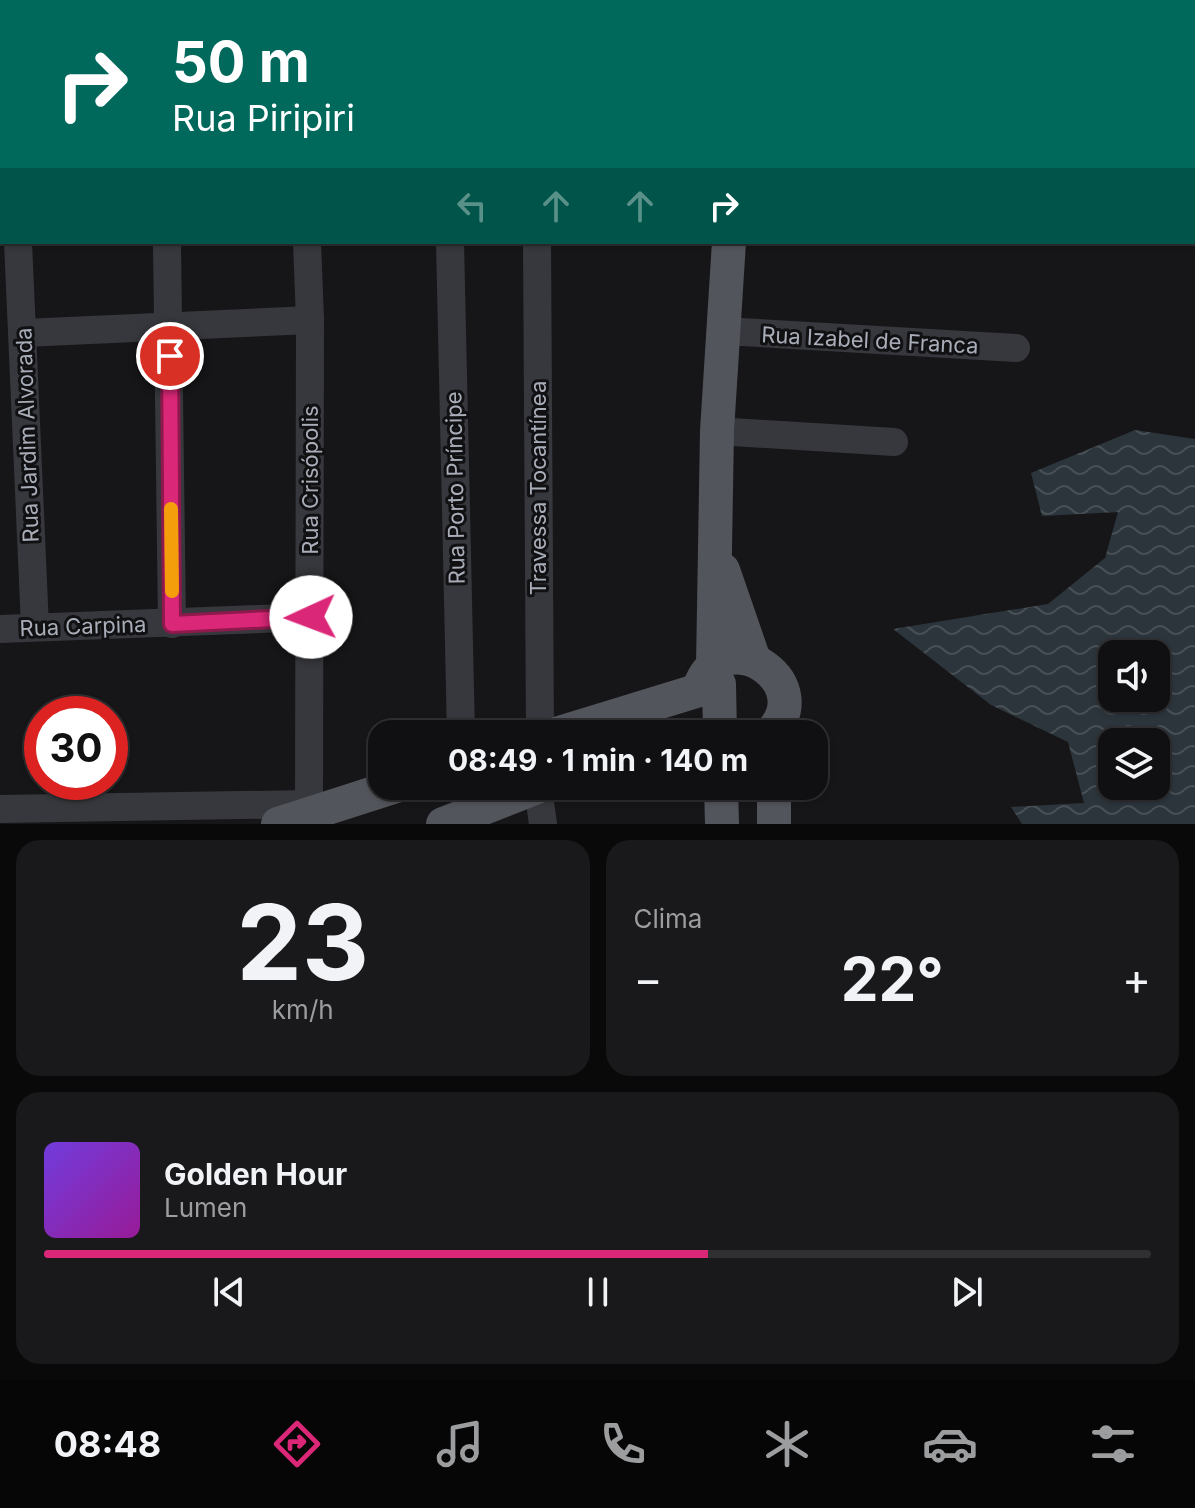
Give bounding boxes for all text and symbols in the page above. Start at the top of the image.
text: 50 m [172,28,310,96]
icon: right [40,32,144,136]
text: Rua Piripiri [172,96,355,140]
icon: left [450,184,494,228]
icon: ahead [534,184,578,228]
icon: ahead [618,184,662,228]
icon: right [702,184,746,228]
street label: Rua Izabel de Franca [761,321,979,359]
pin [136,322,204,390]
street label: Rua Jardim Alvorada [10,327,44,543]
icon: arrive [148,334,192,378]
street label: Travessa Tocantínea [525,381,551,595]
street label: Rua Porto Príncipe [440,391,470,585]
street label: Rua Crisópolis [297,405,323,555]
position arrow [269,575,353,659]
street label: Rua Carpina [19,611,147,641]
map controls [1098,640,1170,800]
button: sound [1098,640,1170,712]
speed limit sign: 30 [24,696,128,800]
button: layers [1098,728,1170,800]
text: 08:49 · 1 min · 140 m [448,742,748,778]
text: 23 [236,879,369,1005]
text: Clima [634,903,702,934]
text: 22° [841,943,944,1015]
text: − [634,952,663,1006]
text: + [1122,952,1151,1006]
text: km/h [272,994,334,1025]
text: Golden Hour [164,1156,347,1192]
text: Lumen [164,1192,247,1223]
icon: previous [207,1270,251,1314]
icon: pause [576,1270,620,1314]
icon: next [945,1270,989,1314]
icon: directions [269,1416,325,1472]
icon: music [432,1416,488,1472]
icon: phone [595,1416,651,1472]
icon: climate [759,1416,815,1472]
icon: car [922,1416,978,1472]
icon: filters [1085,1416,1141,1472]
text: 08:48 [54,1422,161,1466]

